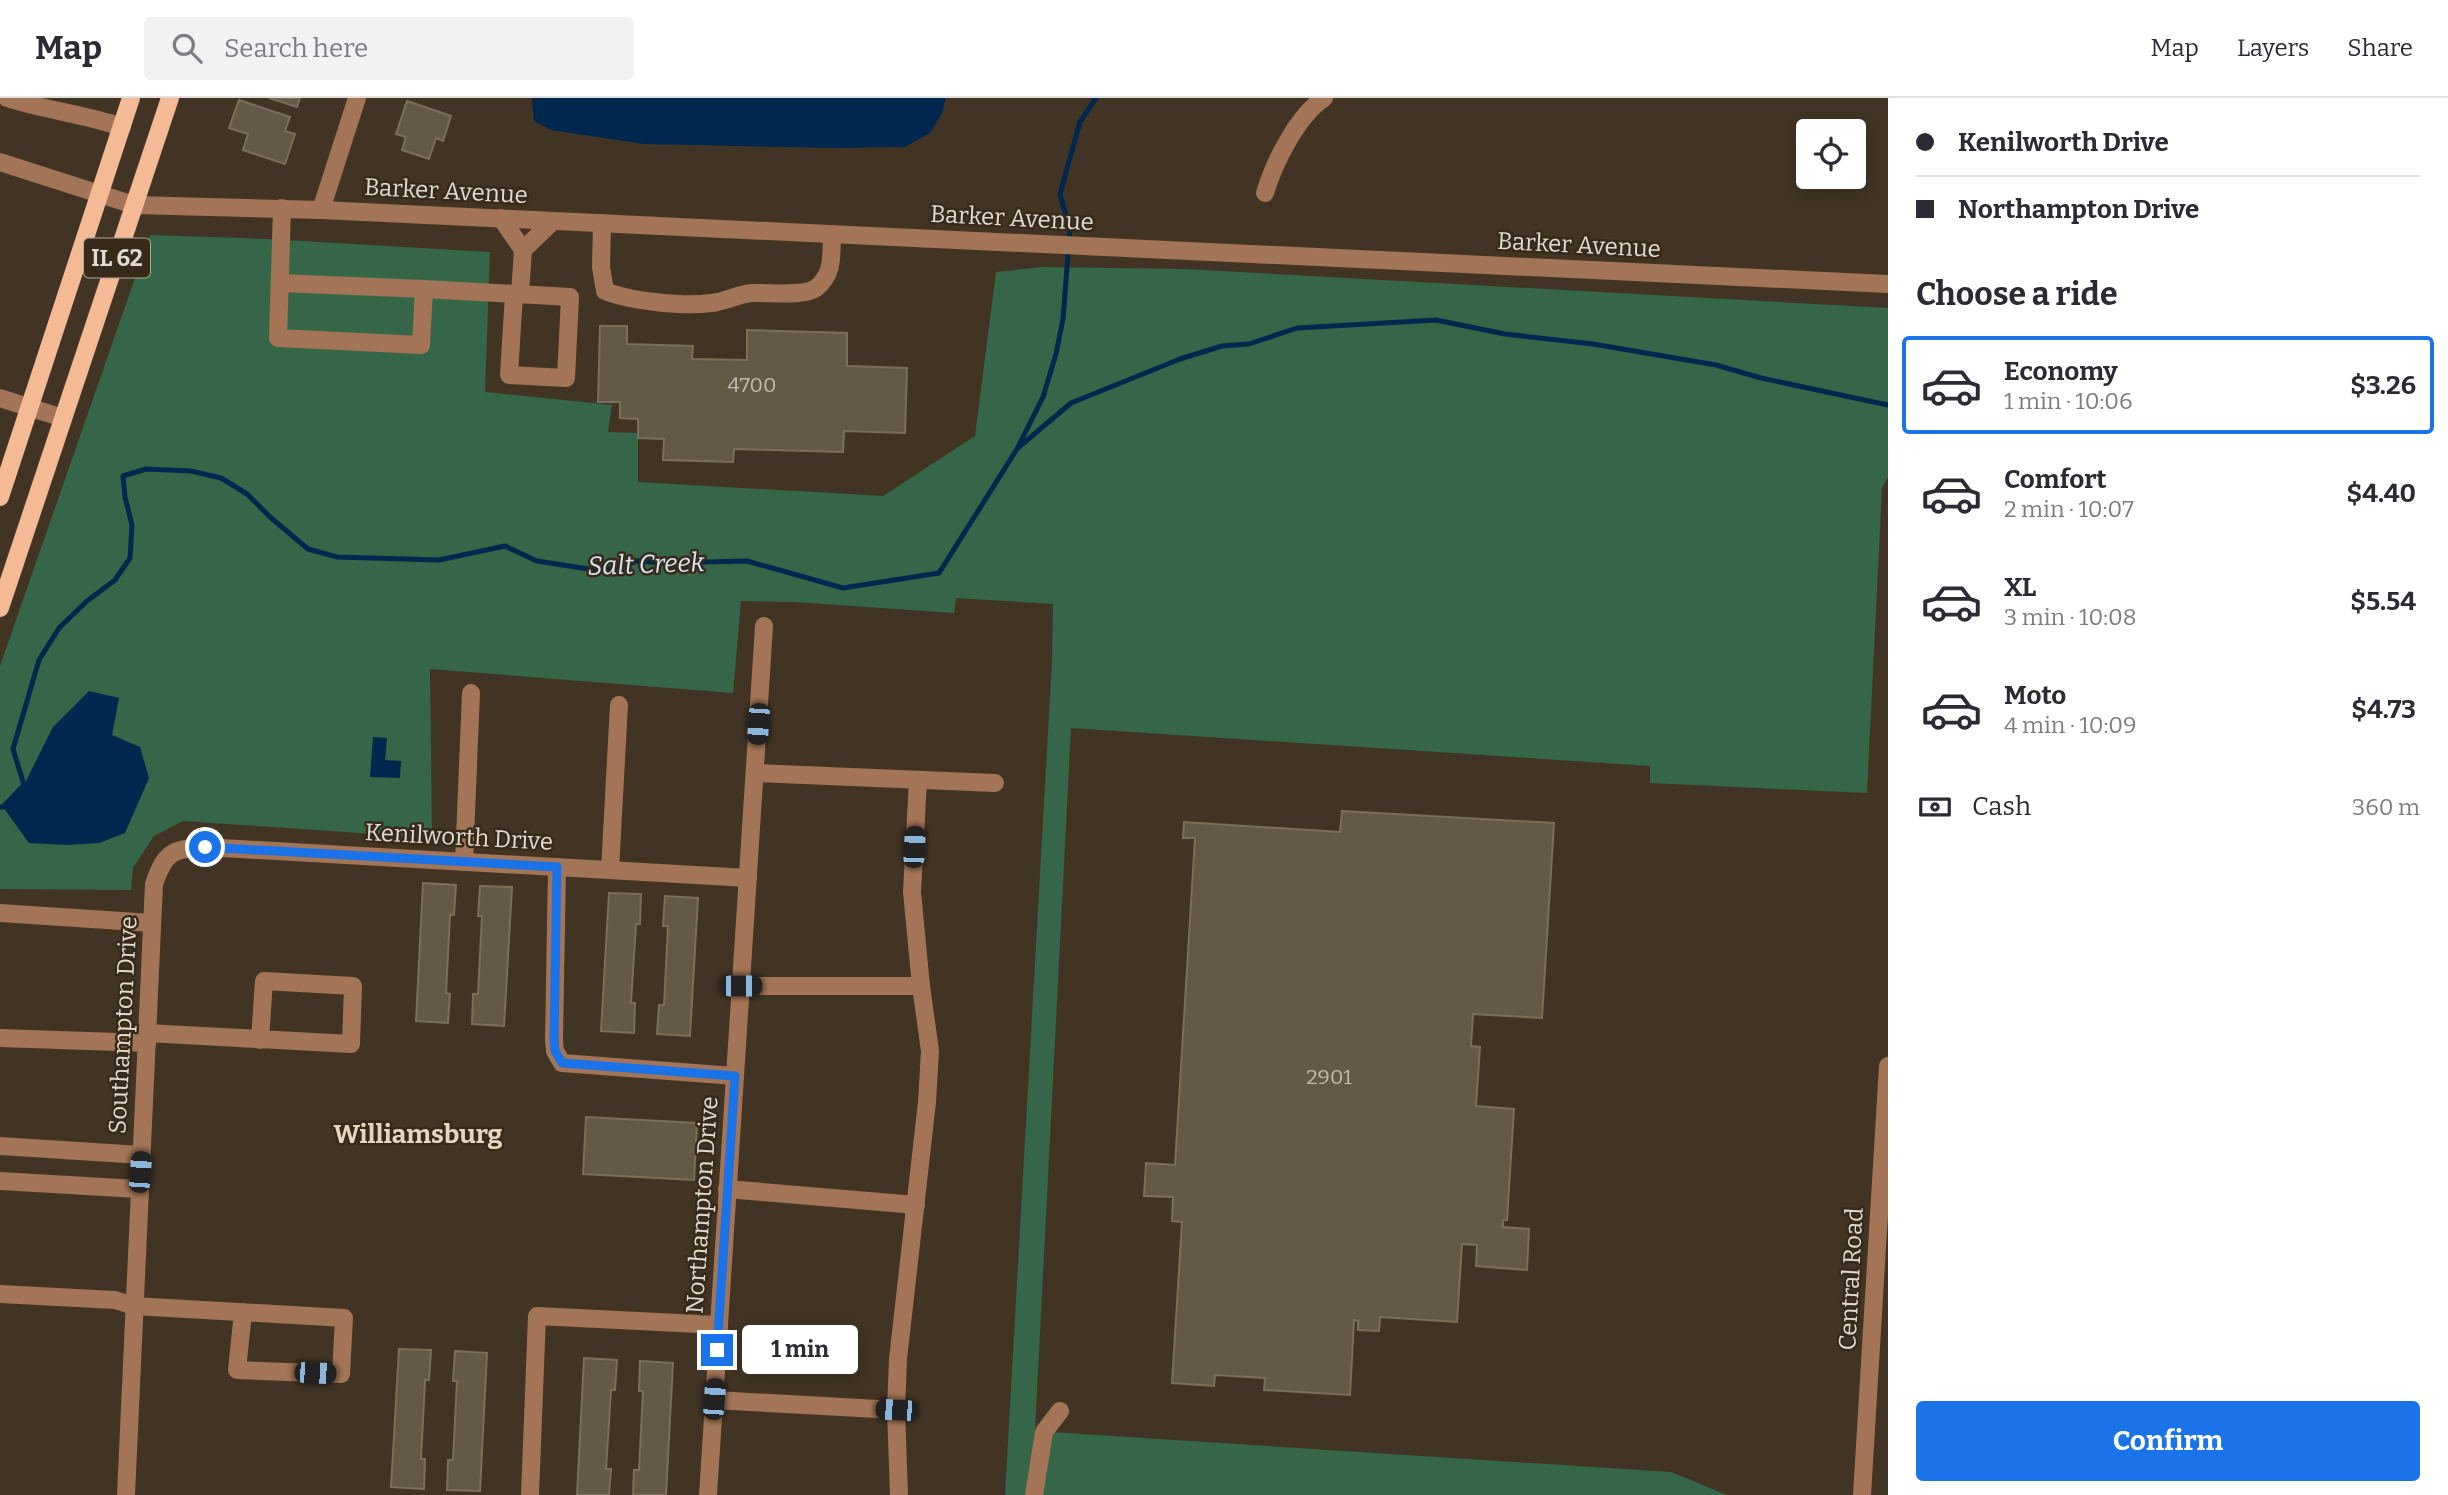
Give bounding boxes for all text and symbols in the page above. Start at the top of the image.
search box [144,17,634,80]
text: Map [35,28,102,68]
icon: search [168,29,206,67]
text: Search here [224,33,368,64]
text: Map [2151,34,2199,62]
text: Layers [2237,34,2309,62]
text: Share [2347,34,2413,62]
map controls [1796,119,1866,189]
button: locate [1796,119,1866,189]
text: Kenilworth Drive [1958,127,2169,158]
street label: Barker Avenue [363,173,529,209]
text: Northampton Drive [1958,194,2199,225]
street label: Barker Avenue [929,200,1095,236]
street label: Barker Avenue [1496,227,1662,263]
road number: IL 62 [84,238,150,278]
text: Choose a ride [1916,275,2117,313]
icon: car [1920,354,1983,417]
text: Economy [2004,356,2118,387]
text: $3.26 [2350,370,2416,401]
house number: 4700 [727,372,777,398]
text: 1 min · 10:06 [2004,387,2133,415]
icon: car [1920,462,1983,525]
text: Comfort [2004,464,2107,495]
text: $4.40 [2347,478,2416,509]
text: 2 min · 10:07 [2004,495,2134,523]
water label: Salt Creek [587,547,706,582]
icon: car [1920,570,1983,633]
text: XL [2004,572,2036,603]
text: $5.54 [2350,586,2416,617]
text: 3 min · 10:08 [2004,603,2137,631]
icon: car [1920,678,1983,741]
text: Moto [2004,680,2066,711]
text: $4.73 [2351,694,2416,725]
car [747,702,770,746]
text: 4 min · 10:09 [2004,711,2137,739]
icon: cash [1916,788,1954,826]
text: Cash [1972,791,2031,822]
text: 360 m [2352,793,2420,821]
street label: Kenilworth Drive [364,818,554,856]
car [903,825,926,869]
route start [189,831,221,863]
street label: Southampton Drive [103,916,143,1134]
car [721,976,763,997]
house number: 2901 [1306,1064,1352,1090]
street label: Northampton Drive [680,1095,724,1315]
district label: Williamsburg [334,1119,502,1150]
car [129,1150,152,1194]
street label: Central Road [1833,1207,1869,1351]
callout: 1 min [742,1326,857,1374]
route end [701,1334,733,1366]
text: 1 min [771,1335,829,1363]
car [294,1362,337,1384]
car [703,1377,726,1421]
car [875,1398,918,1422]
button: Confirm [1916,1401,2420,1481]

